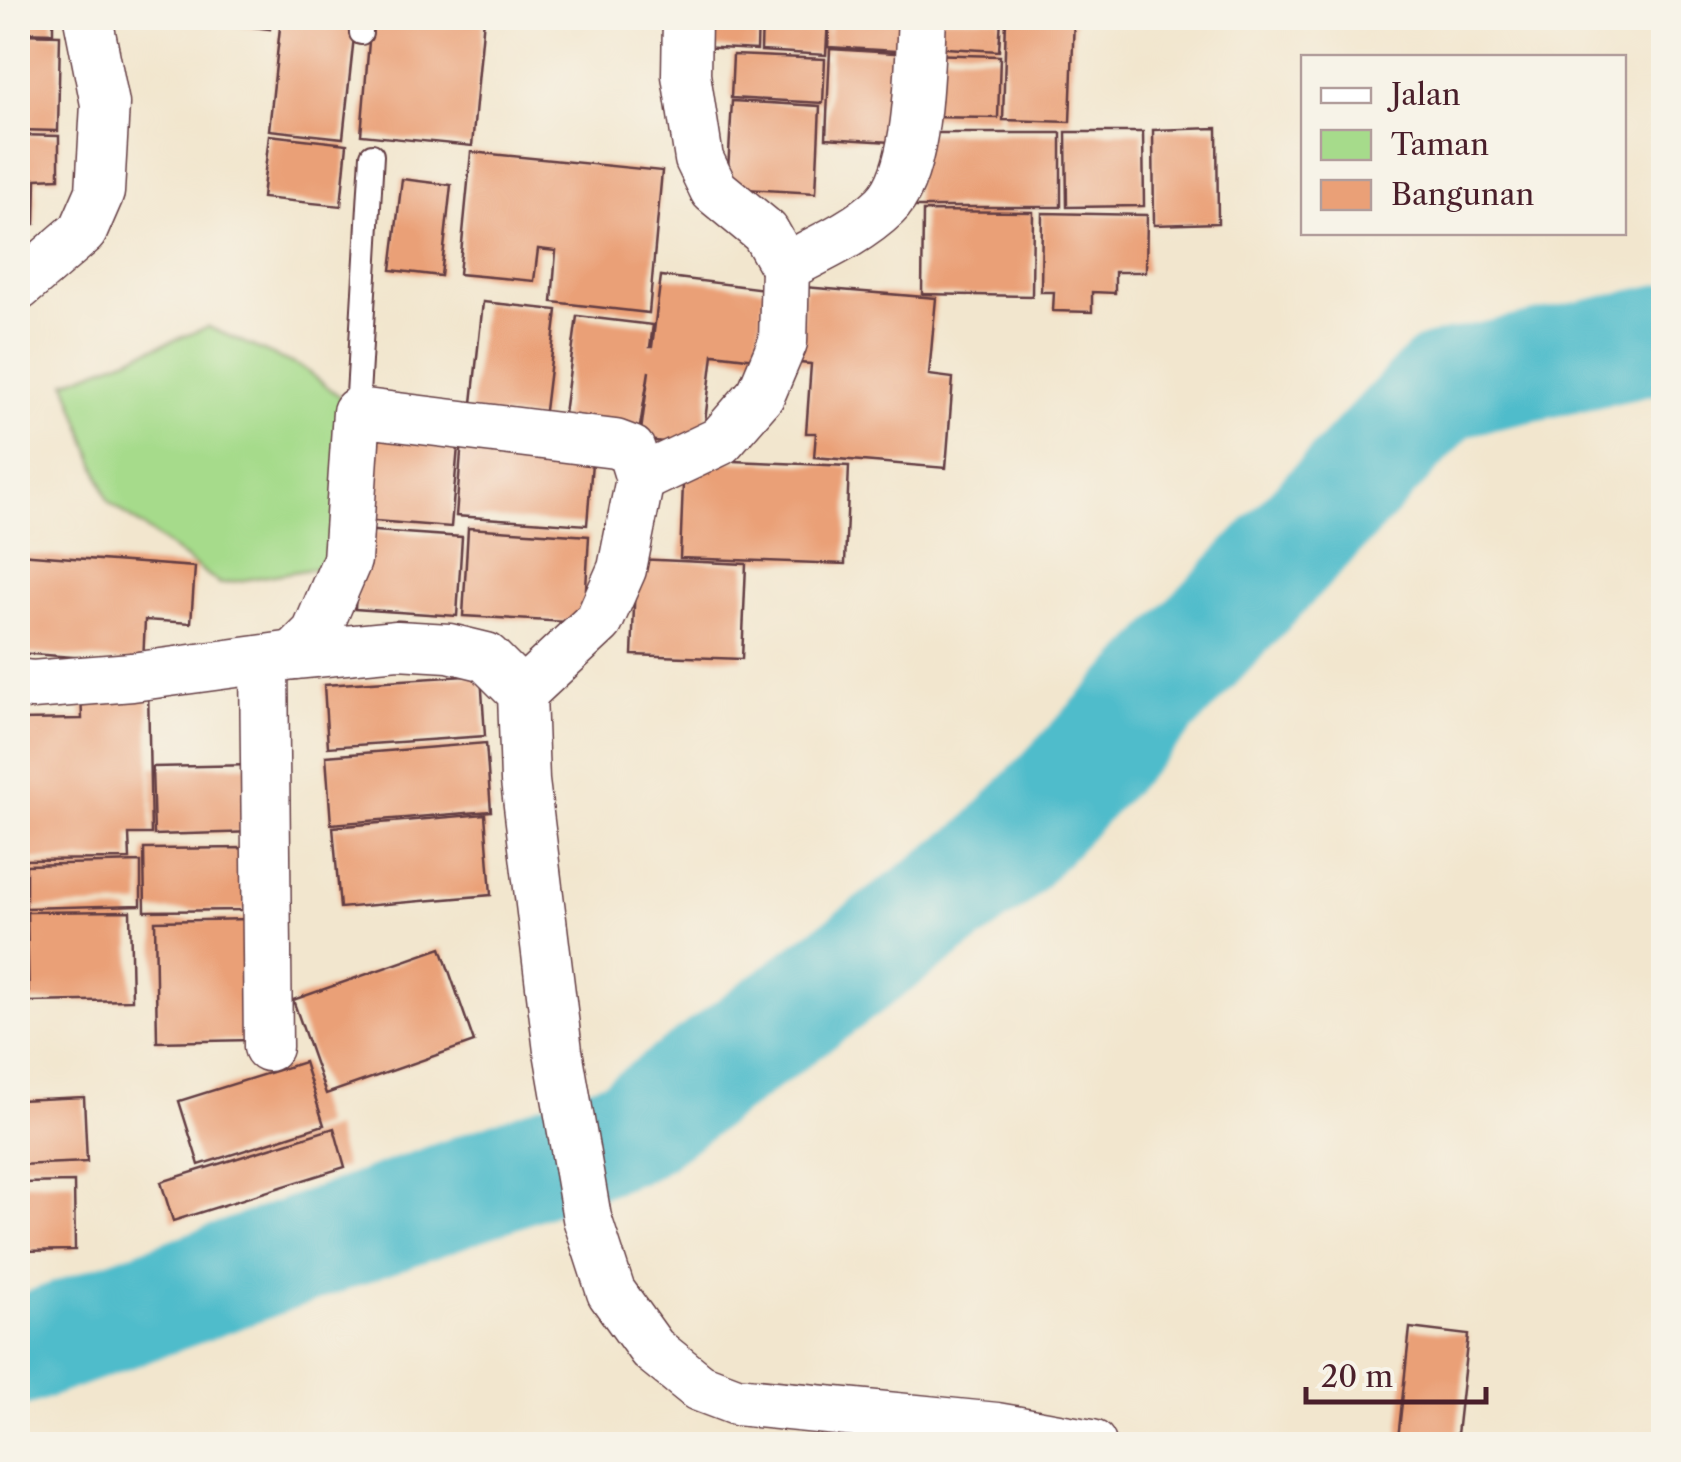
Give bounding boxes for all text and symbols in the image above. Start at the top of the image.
legend [1301,55,1626,235]
text: Jalan [1387,76,1461,113]
text: Taman [1391,126,1489,163]
text: Bangunan [1391,176,1534,213]
scale bar [1306,1342,1486,1404]
text: 20 m [1321,1358,1393,1395]

